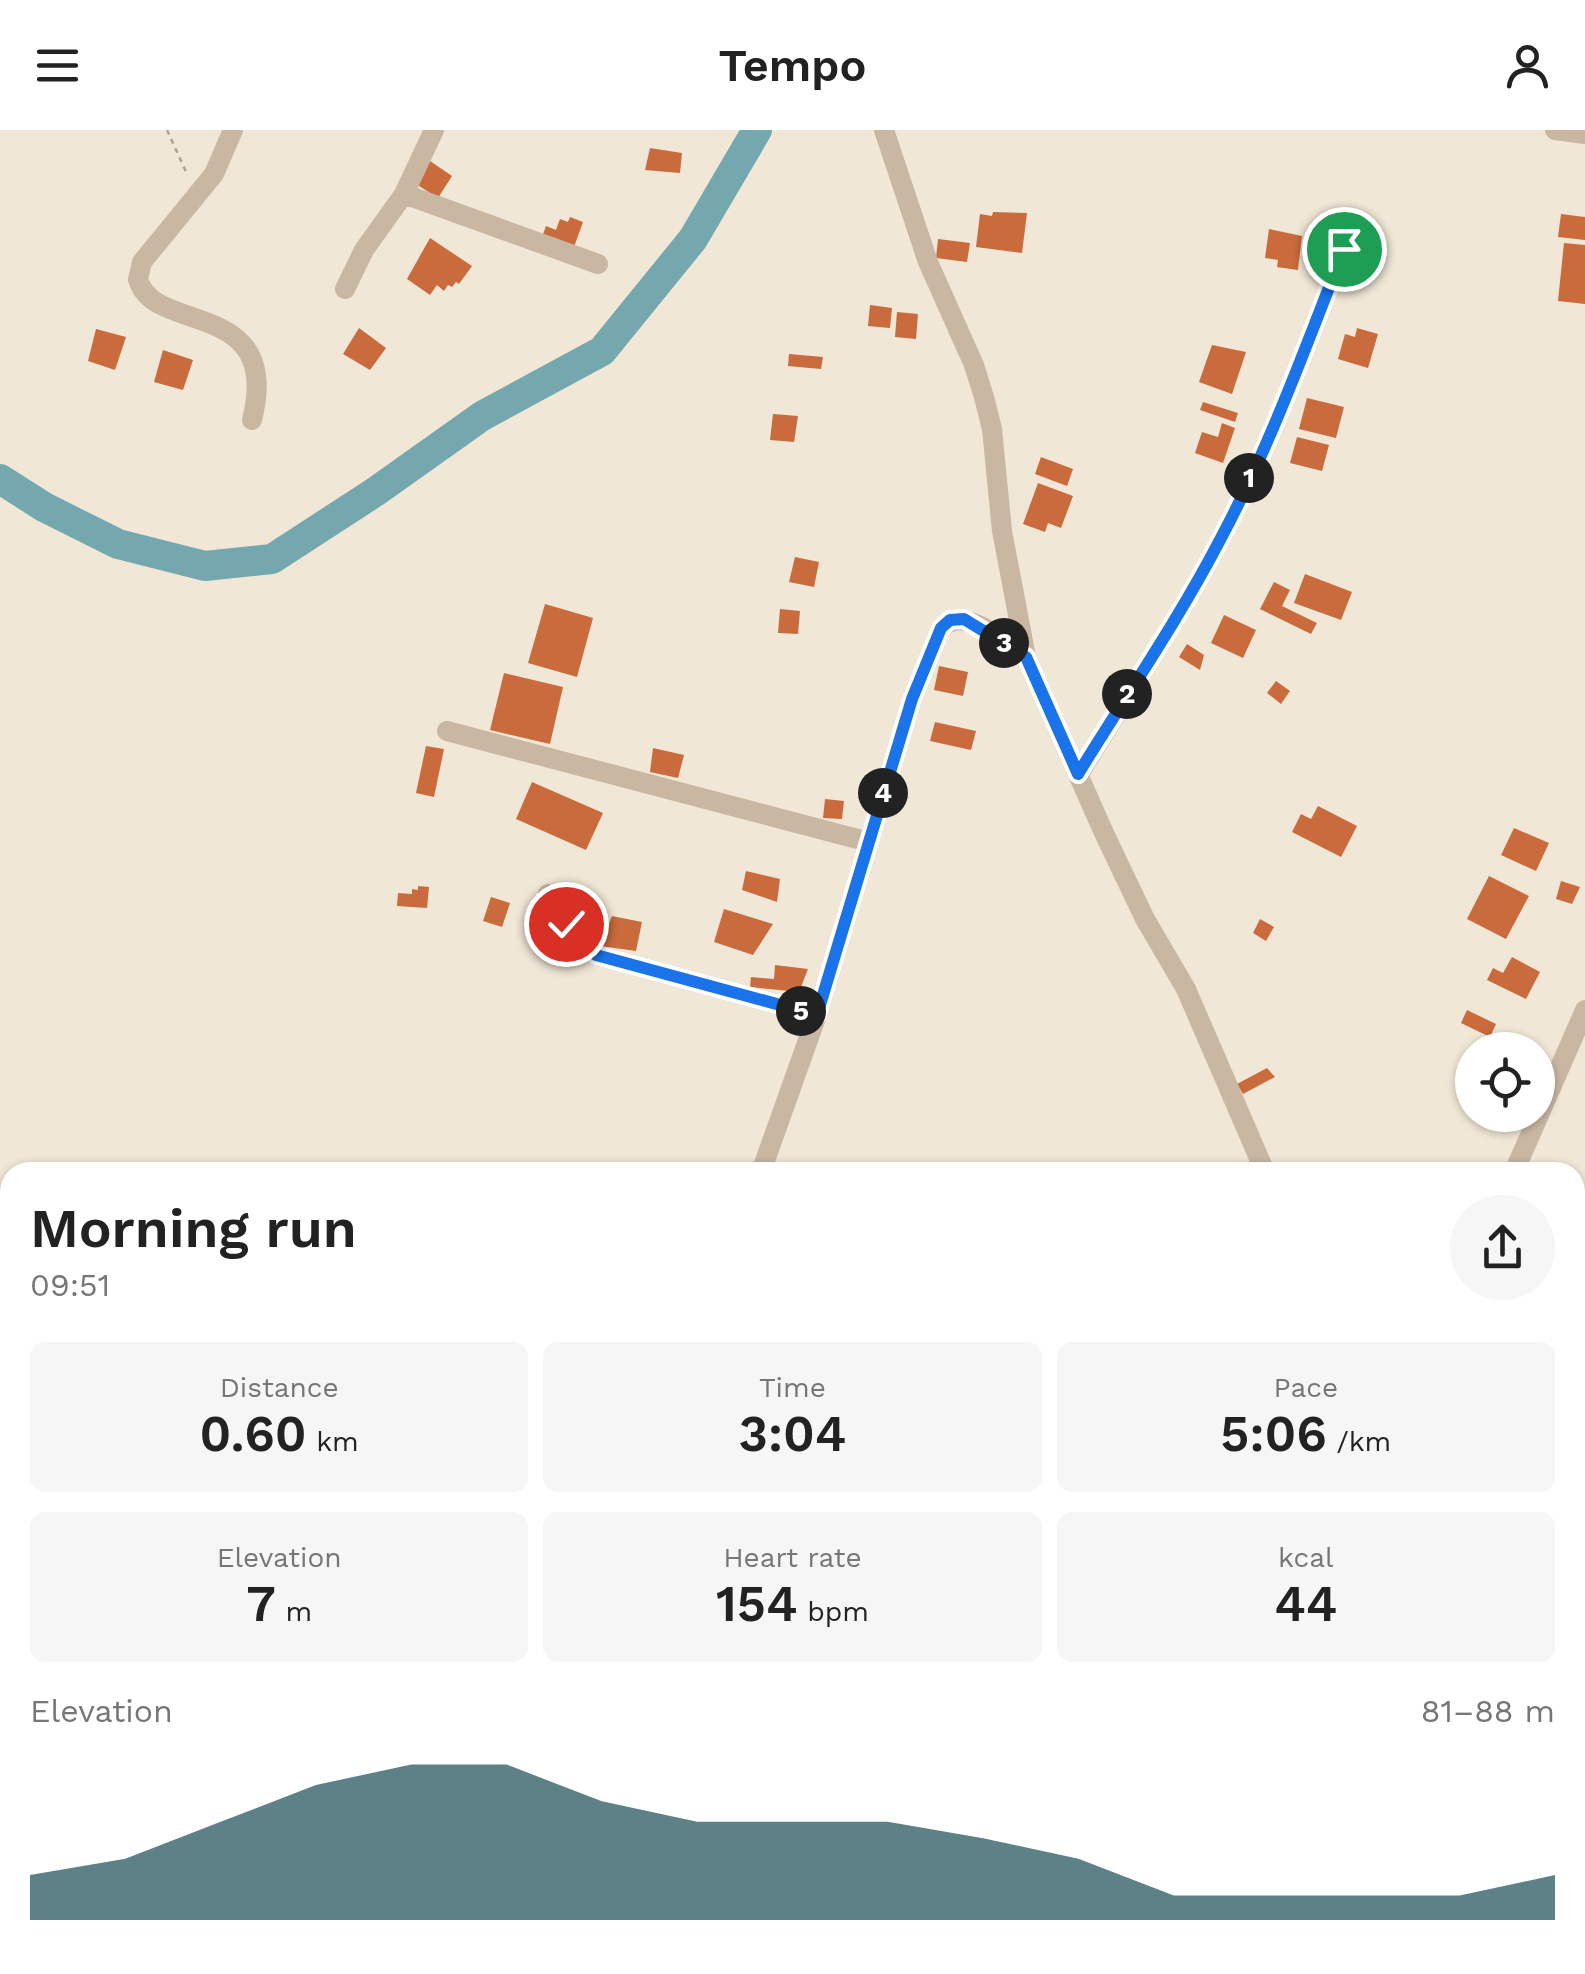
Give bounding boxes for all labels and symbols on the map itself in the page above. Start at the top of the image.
pin [1302,207,1387,292]
pin: 1 [1224,453,1274,503]
pin: 3 [979,618,1029,668]
pin: 2 [1102,669,1152,719]
pin: 4 [858,768,908,818]
pin [524,882,609,967]
pin: 5 [776,986,826,1036]

